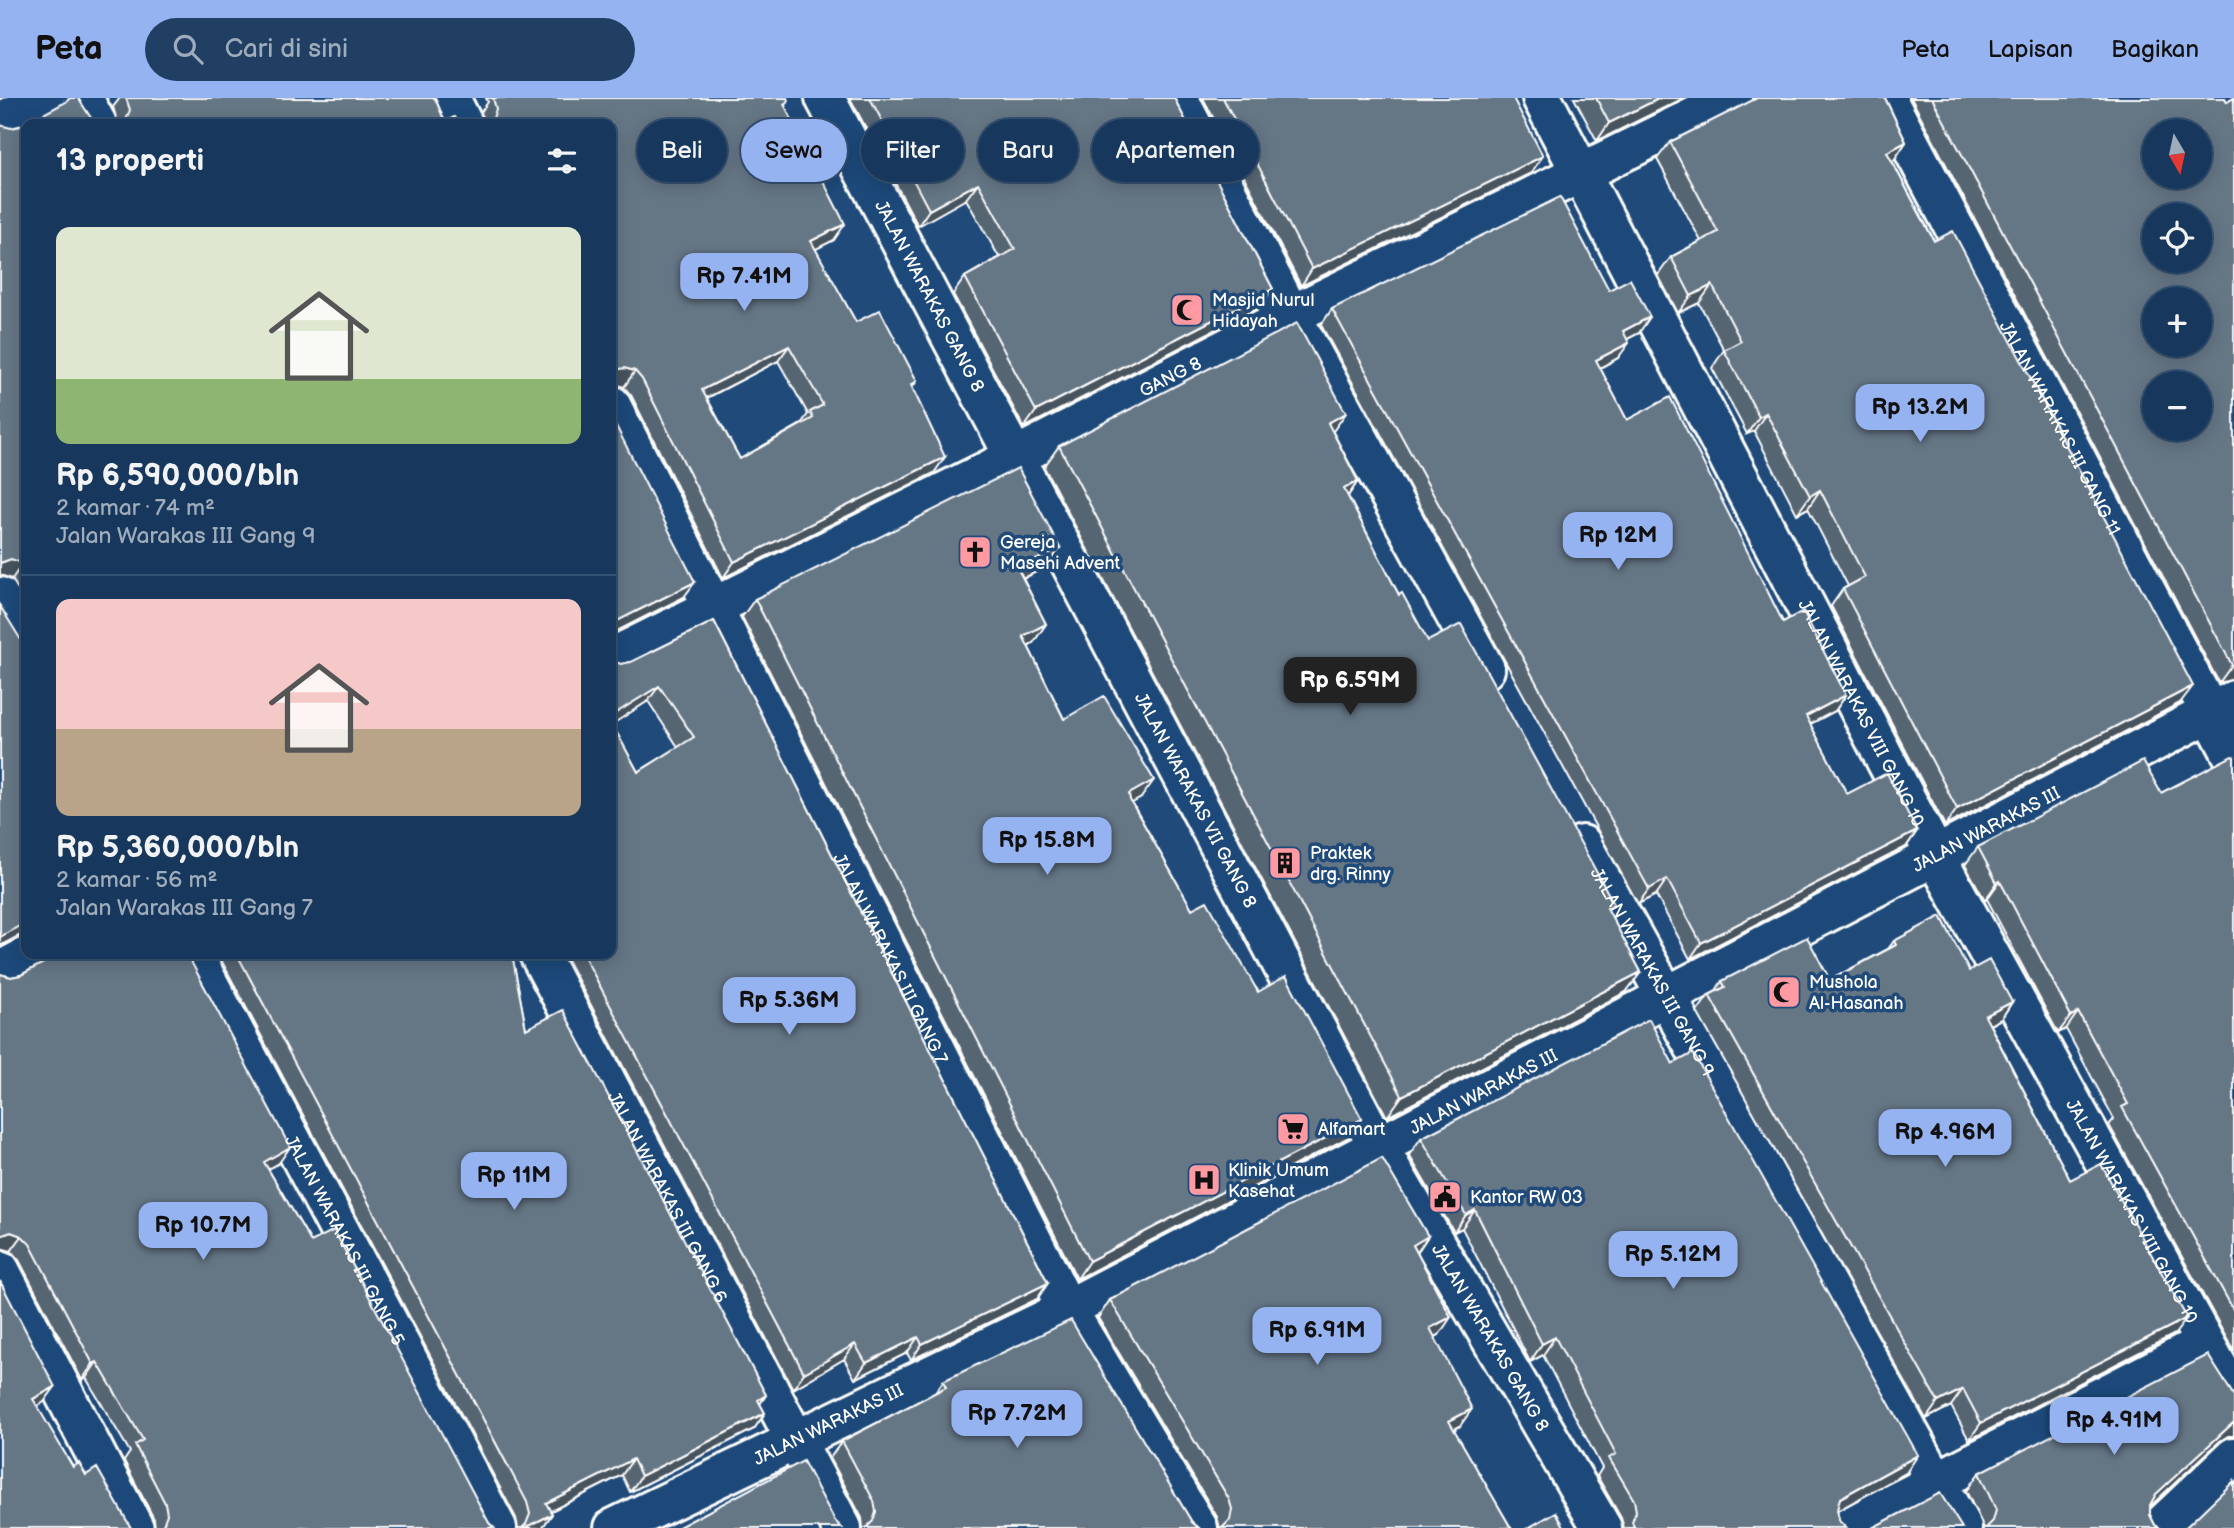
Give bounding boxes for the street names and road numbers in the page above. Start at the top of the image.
street label: JALAN WARAKAS GANG 8 [870,197,988,396]
street label: JALAN WARAKAS III GANG 11 [1995,318,2124,539]
street label: GANG 8 [1136,353,1205,402]
street label: JALAN WARAKAS VIII GANG 10 [1793,596,1928,830]
street label: JALAN WARAKAS VII GANG 8 [1130,689,1260,912]
street label: JALAN WARAKAS III [1909,783,2064,877]
street label: JALAN WARAKAS III GANG 7 [828,850,952,1068]
street label: JALAN WARAKAS III GANG 9 [1586,864,1718,1080]
street label: JALAN WARAKAS III [1406,1045,1561,1139]
street label: JALAN WARAKAS III GANG 6 [603,1088,731,1307]
street label: JALAN WARAKAS VIII GANG 10 [2061,1096,2202,1327]
street label: JALAN WARAKAS III GANG 5 [280,1132,408,1349]
street label: JALAN WARAKAS GANG 8 [1427,1240,1553,1435]
street label: JALAN WARAKAS III [750,1380,907,1470]

